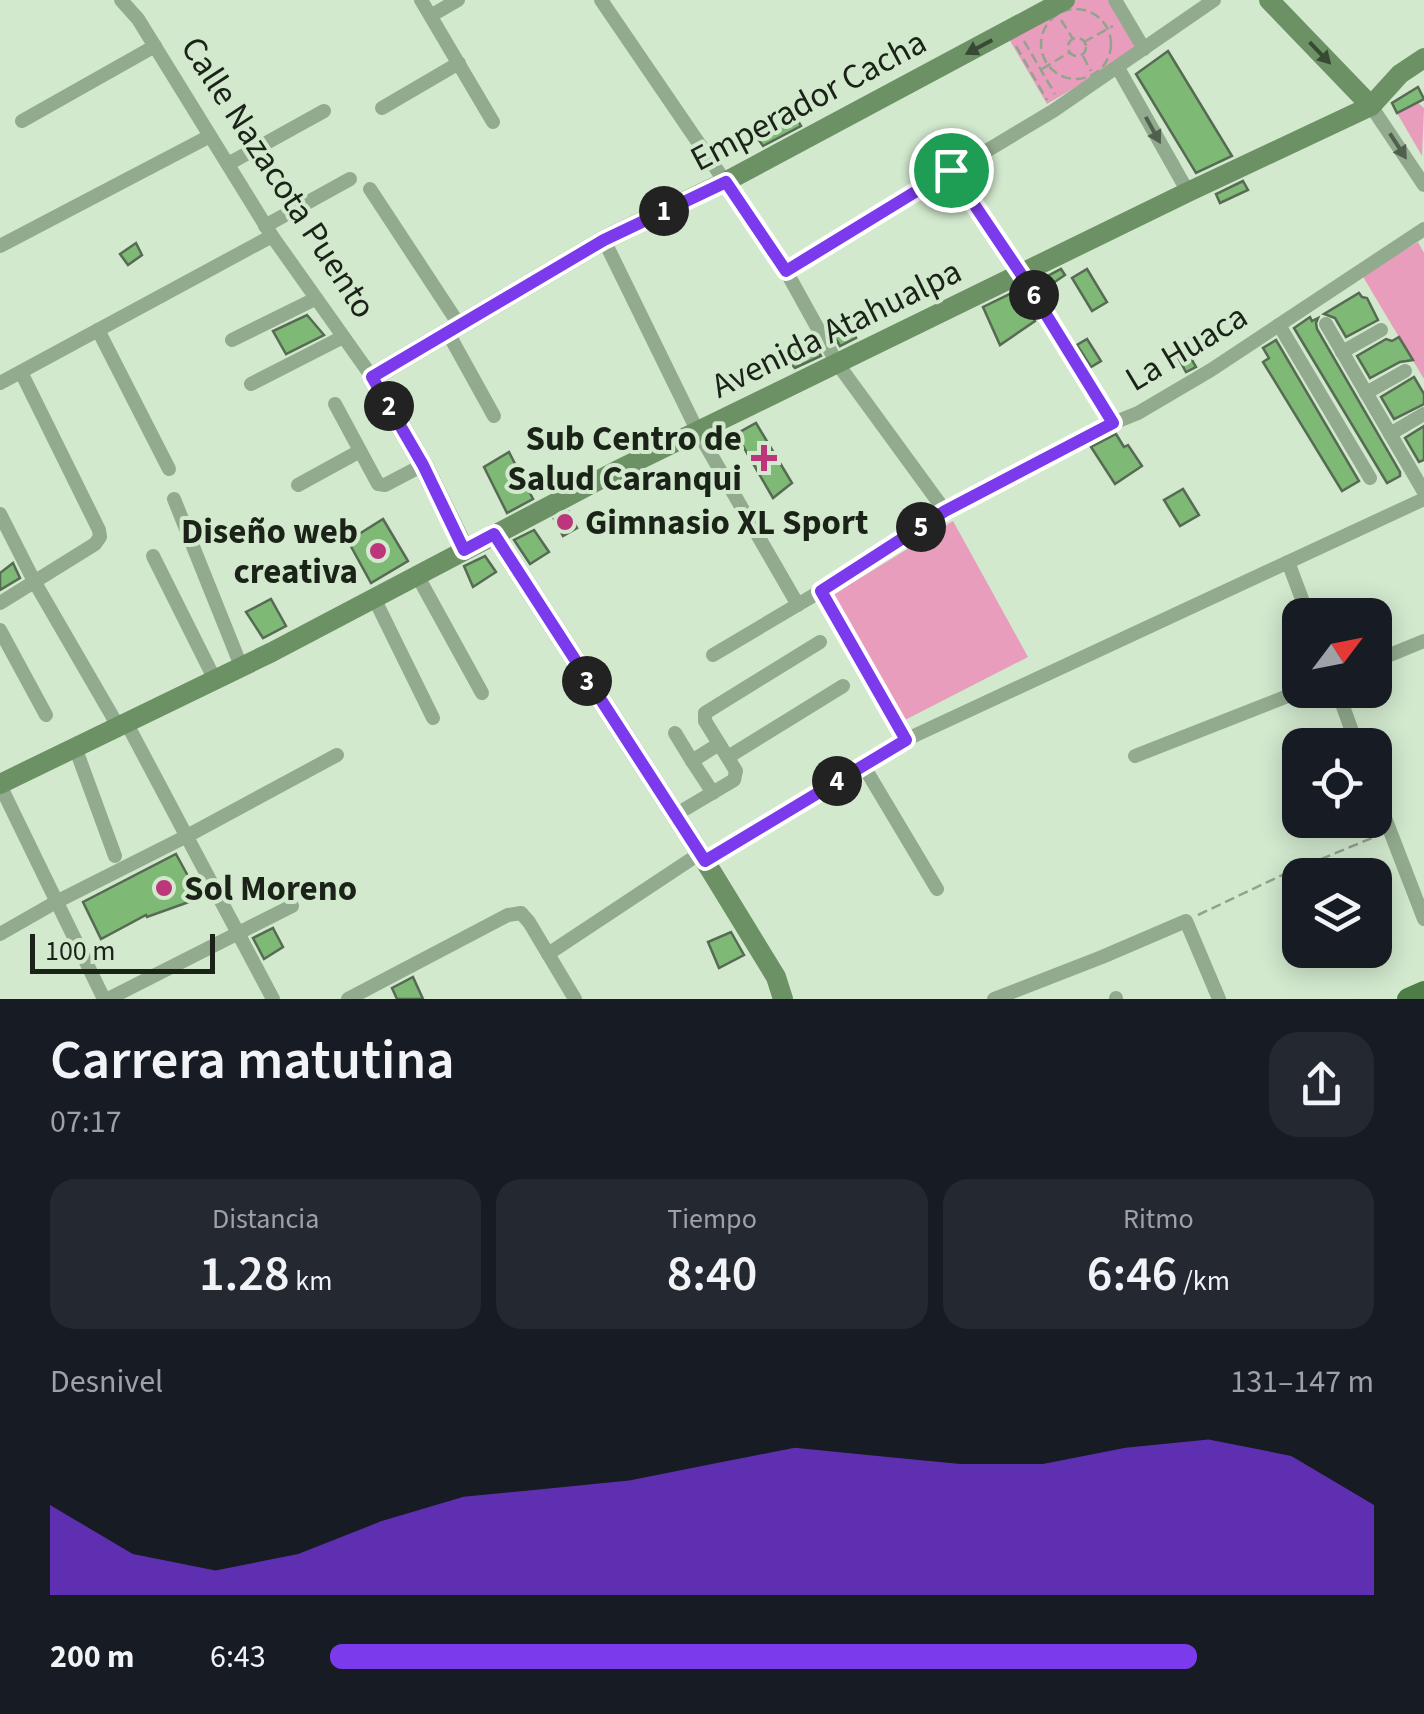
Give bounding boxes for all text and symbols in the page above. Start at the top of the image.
street label: Emperador Cacha [682,18,935,184]
street label: Calle Nazacota Puento [168,27,388,328]
one-way arrow [965,38,994,55]
one-way arrow [1308,41,1331,65]
one-way arrow [1143,116,1161,144]
pin [909,128,994,213]
one-way arrow [1388,132,1406,159]
icon: arrive [924,143,979,198]
pin: 1 [639,186,689,236]
text: 1 [657,191,671,231]
street label: Avenida Atahualpa [703,247,970,411]
pin: 6 [1009,270,1059,320]
text: 6 [1027,275,1041,315]
street label: La Huaca [1116,292,1257,404]
pin: 2 [364,381,414,431]
text: 2 [382,386,396,426]
place label: Sub Centro de Salud Caranqui [507,414,742,504]
marker: Sub Centro de Salud Caranqui [751,445,777,471]
place label: Gimnasio XL Sport [585,498,868,548]
pin: 5 [896,502,946,552]
place label: Diseño web creativa [181,507,358,597]
text: 5 [914,507,928,547]
marker: Gimnasio XL Sport [554,511,576,533]
marker: Diseño web creativa [367,540,389,562]
north arrow [1282,598,1392,708]
map controls [1282,598,1392,968]
pin: 3 [562,656,612,706]
text: 3 [580,661,594,701]
button: locate [1282,728,1392,838]
pin: 4 [812,756,862,806]
text: 4 [830,761,844,801]
button: layers [1282,858,1392,968]
place label: Sol Moreno [184,864,357,914]
marker: Sol Moreno [153,877,175,899]
scale bar [30,929,215,974]
text: 100 m [45,931,116,971]
text: Carrera matutina [50,1022,455,1100]
button: share [1269,1032,1374,1137]
text: 07:17 [50,1099,122,1145]
text: Distancia [212,1199,319,1239]
text: Tiempo [667,1199,757,1239]
text: Ritmo [1123,1199,1194,1239]
text: 1.28 [199,1239,290,1310]
text: 8:40 [667,1239,757,1310]
text: 6:46 [1087,1239,1177,1310]
text: km [290,1261,332,1301]
text: /km [1177,1261,1230,1301]
text: Desnivel [50,1359,163,1405]
text: 131–147 m [1230,1359,1374,1405]
text: 200 m [50,1634,135,1680]
text: 6:43 [210,1634,266,1680]

